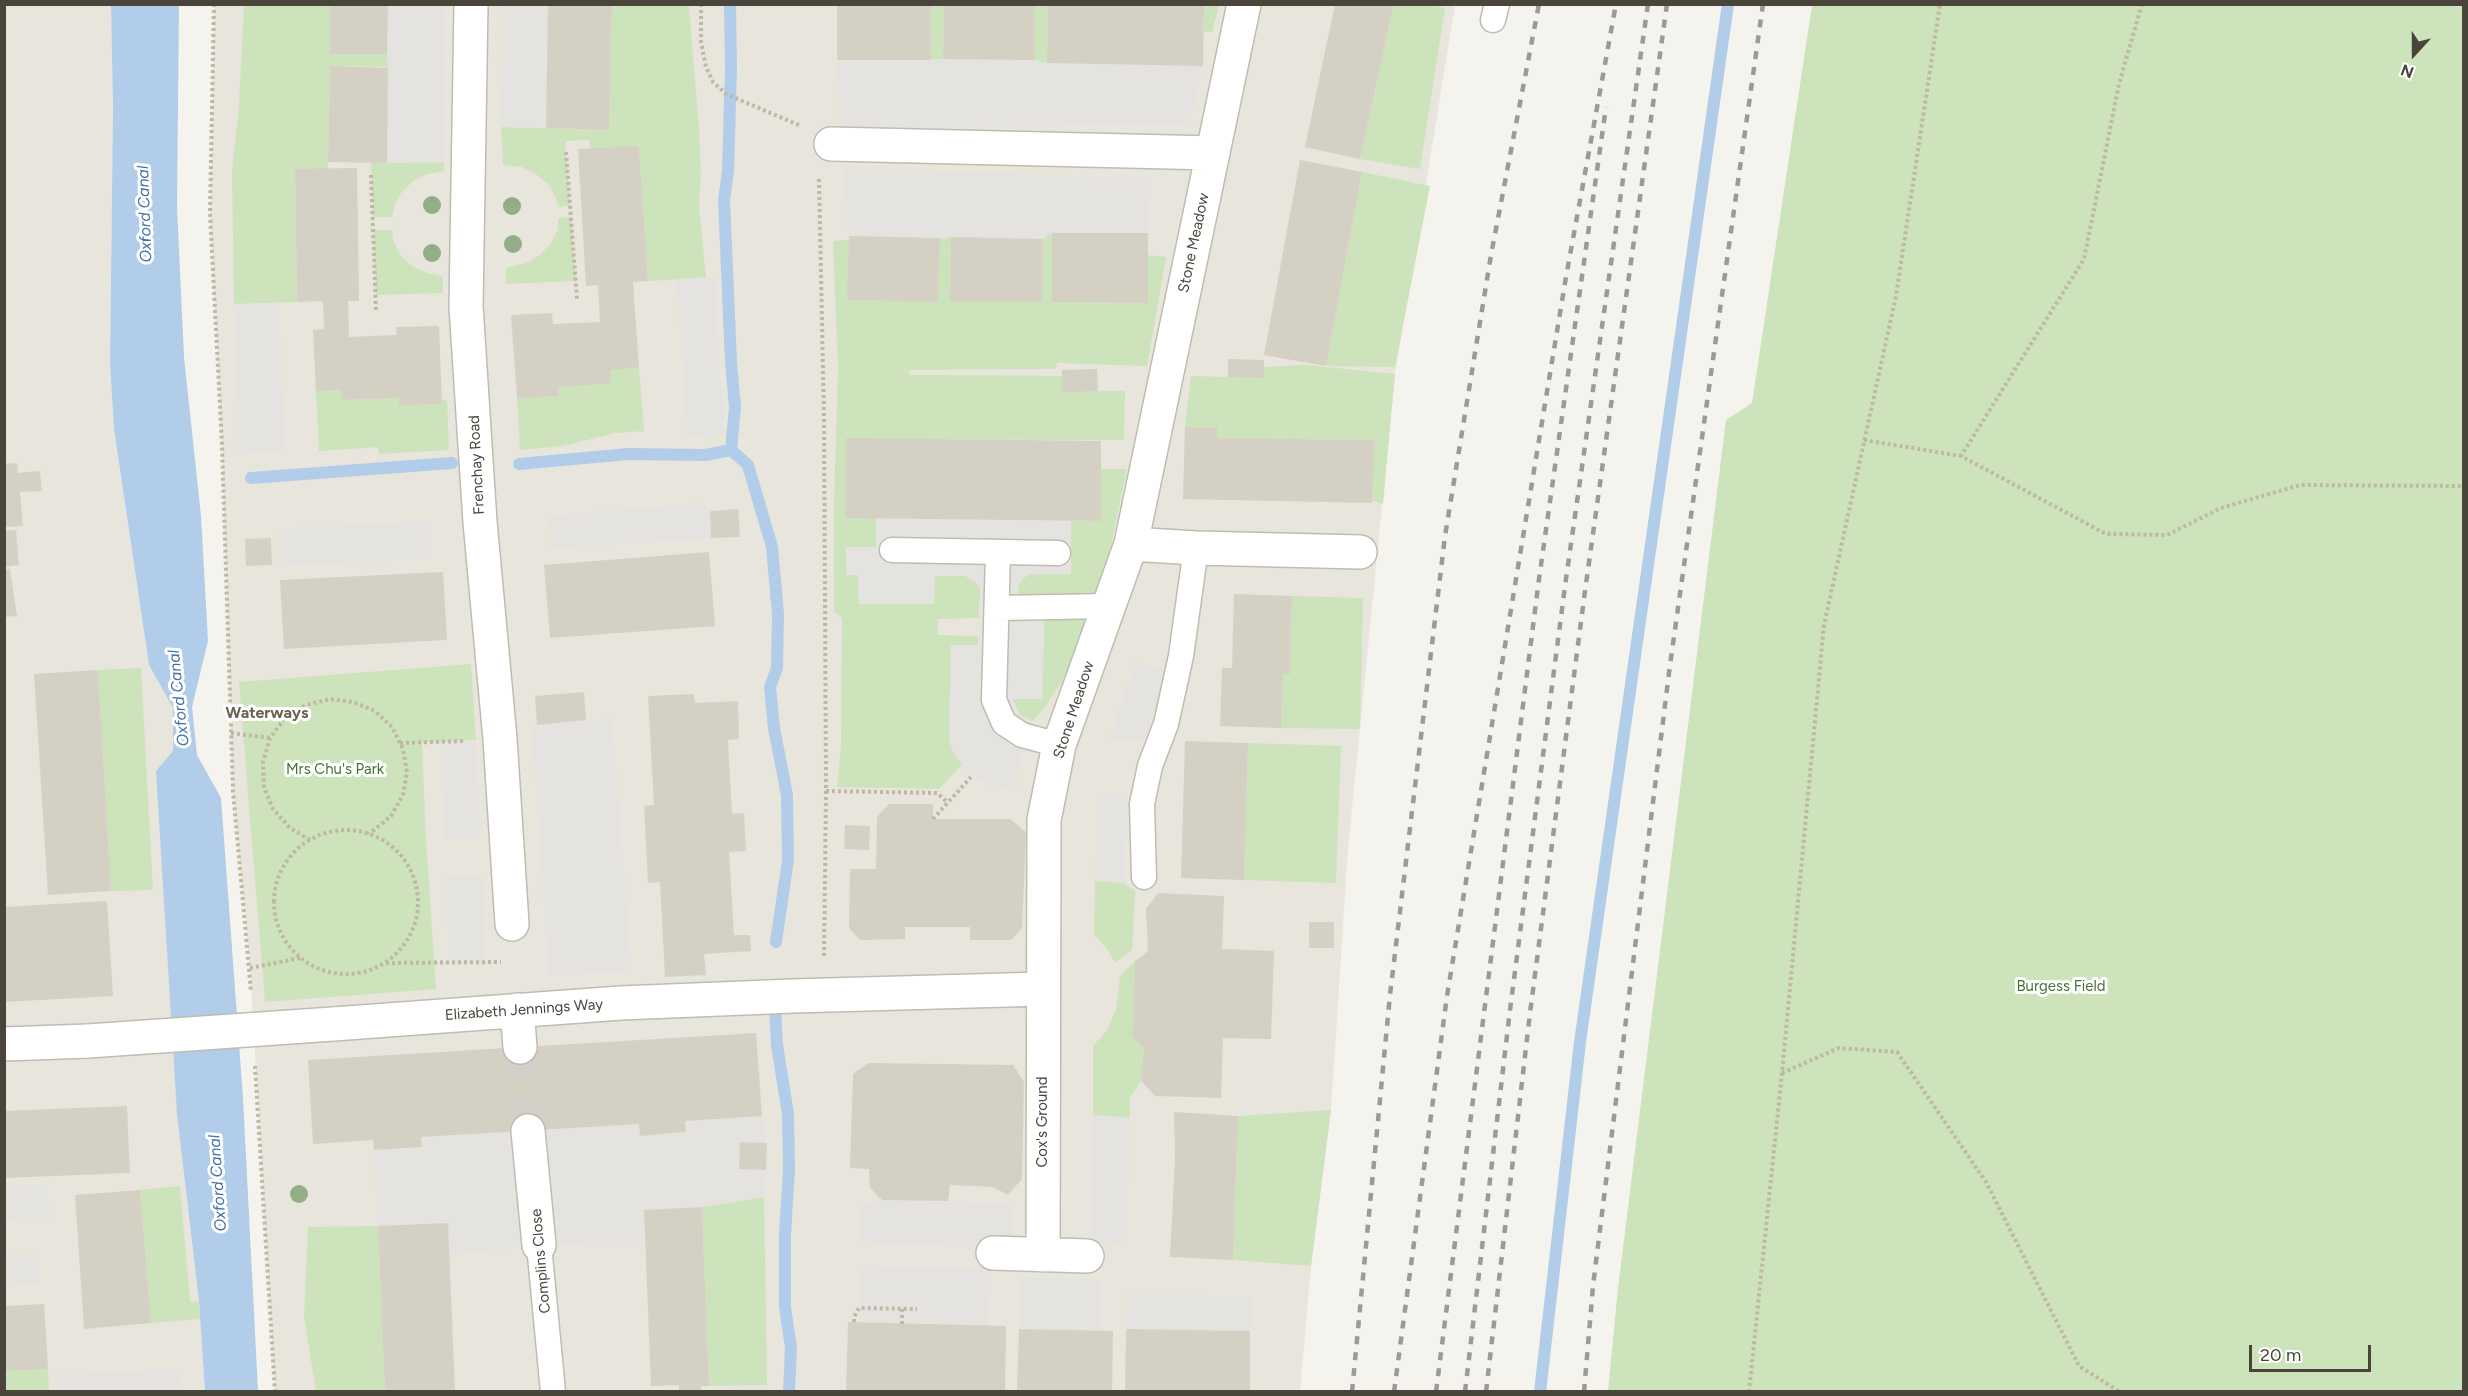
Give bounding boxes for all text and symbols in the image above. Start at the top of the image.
north arrow [2384,24,2444,84]
text: N [2398,60,2417,82]
water label: Oxford Canal [134,165,156,263]
street label: Stone Meadow [1175,192,1213,294]
street label: Frenchay Road [465,415,489,515]
water label: Oxford Canal [164,649,194,747]
street label: Stone Meadow [1050,659,1098,761]
district label: Waterways [226,703,308,723]
park label: Mrs Chu's Park [286,761,384,779]
park label: Burgess Field [2016,978,2106,996]
street label: Elizabeth Jennings Way [444,995,604,1025]
street label: Cox's Ground [1034,1077,1052,1167]
water label: Oxford Canal [205,1134,231,1232]
street label: Complins Close [527,1208,555,1314]
scale bar [2252,1333,2374,1371]
text: 20 m [2260,1344,2301,1366]

